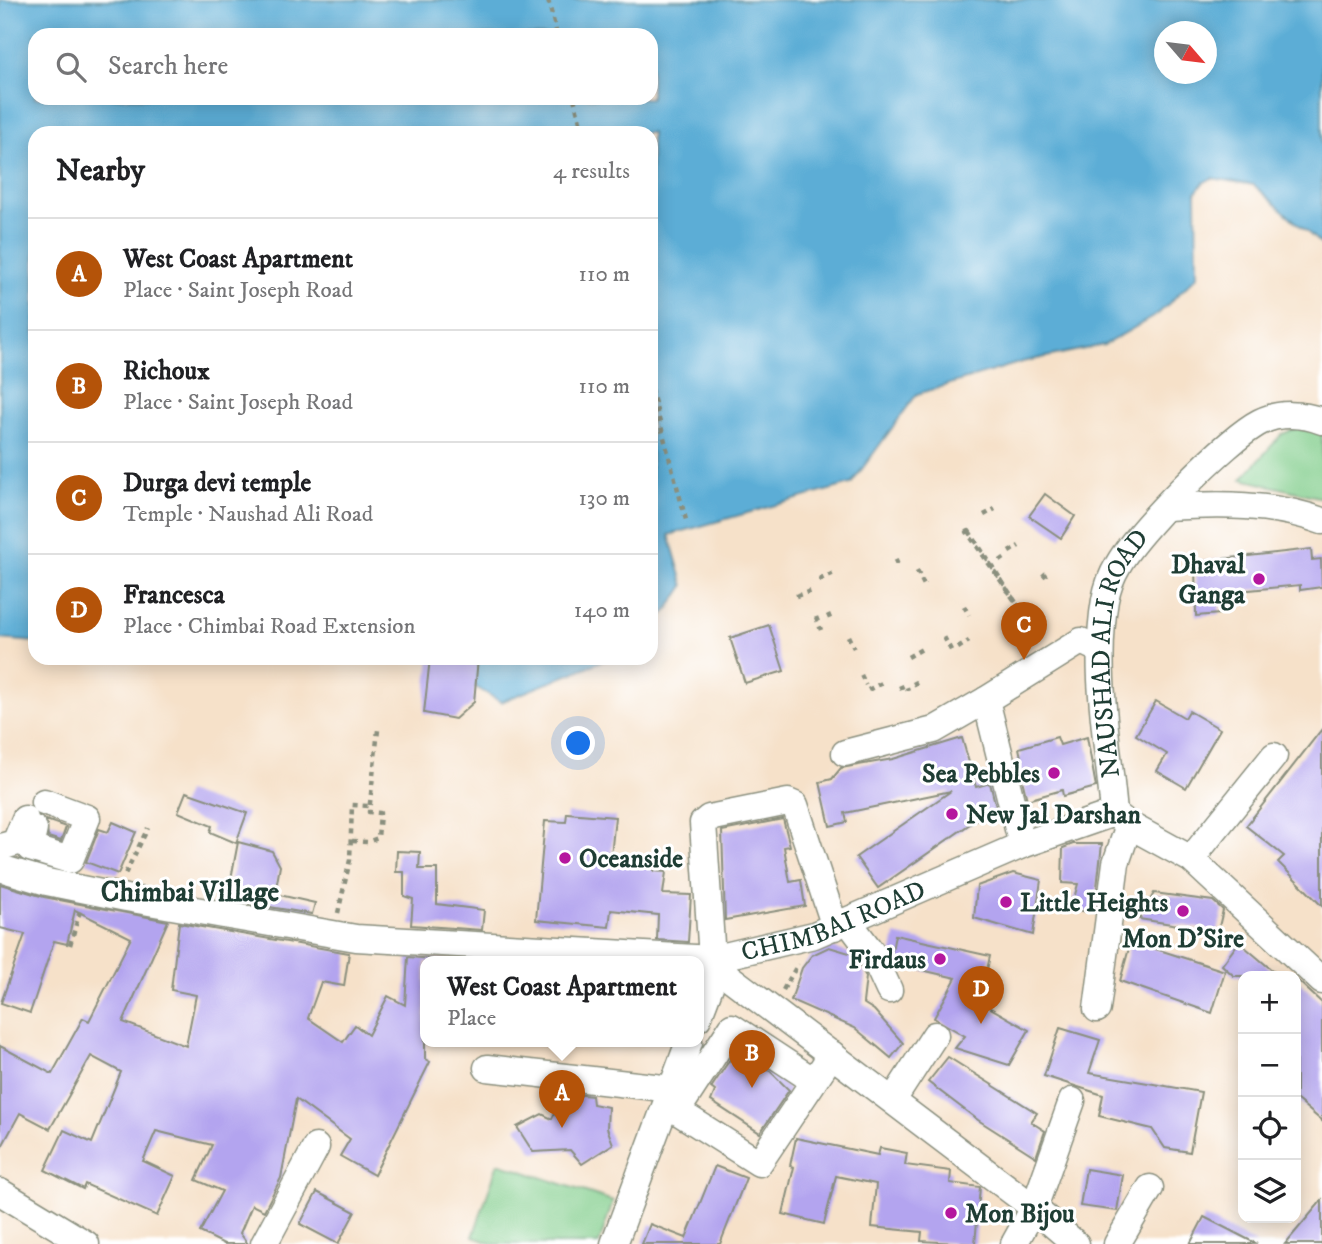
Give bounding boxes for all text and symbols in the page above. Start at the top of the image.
north arrow [1154,21,1217,84]
search box [28,28,658,105]
icon: search [52,48,90,86]
text: Search here [108,50,228,83]
text: Nearby [56,153,145,190]
text: 4 results [553,157,630,186]
text: West Coast Apartment [123,243,353,276]
text: A [72,260,86,289]
text: 110 m [579,260,630,289]
text: Place · Saint Joseph Road [123,276,353,305]
text: Richoux [123,355,210,388]
text: B [72,372,86,401]
text: 110 m [579,372,630,401]
text: Place · Saint Joseph Road [123,388,353,417]
text: Durga devi temple [123,467,311,500]
text: C [71,484,87,513]
text: 130 m [578,484,630,513]
text: Temple · Naushad Ali Road [123,500,373,529]
street label: NAUSHAD ALI ROAD [1085,523,1156,779]
place label: Dhaval Ganga [1171,549,1246,612]
marker: Dhaval Ganga [1251,571,1267,587]
text: Francesca [123,579,225,612]
text: D [70,596,88,625]
text: 140 m [574,596,630,625]
pin: C [1001,602,1047,660]
text: Place · Chimbai Road Extension [123,612,416,641]
your location [561,726,595,760]
place label: Sea Pebbles [922,758,1040,791]
marker: Sea Pebbles [1046,765,1062,781]
place label: New Jal Darshan [966,799,1141,832]
marker: New Jal Darshan [944,806,960,822]
place label: Oceanside [579,843,683,876]
marker: Oceanside [557,850,573,866]
street label: CHIMBAI ROAD [738,874,931,970]
district label: Chimbai Village [101,875,280,910]
place label: Little Heights [1020,887,1168,920]
marker: Little Heights [998,894,1014,910]
marker: Mon D'Sire [1175,903,1191,919]
place label: Mon D'Sire [1122,923,1244,956]
place label: Firdaus [849,944,926,977]
marker: Firdaus [932,951,948,967]
popup [420,956,704,1047]
pin: D [958,966,1004,1024]
text: West Coast Apartment [447,971,677,1004]
map controls [1238,971,1301,1223]
button: + [1238,971,1301,1034]
text: Place [447,1004,496,1033]
pin: B [729,1030,775,1088]
button: − [1238,1034,1301,1097]
pin: A [539,1070,585,1128]
button: locate [1238,1097,1301,1160]
button: layers [1238,1160,1301,1223]
place label: Mon Bijou [965,1198,1075,1231]
marker: Mon Bijou [943,1205,959,1221]

